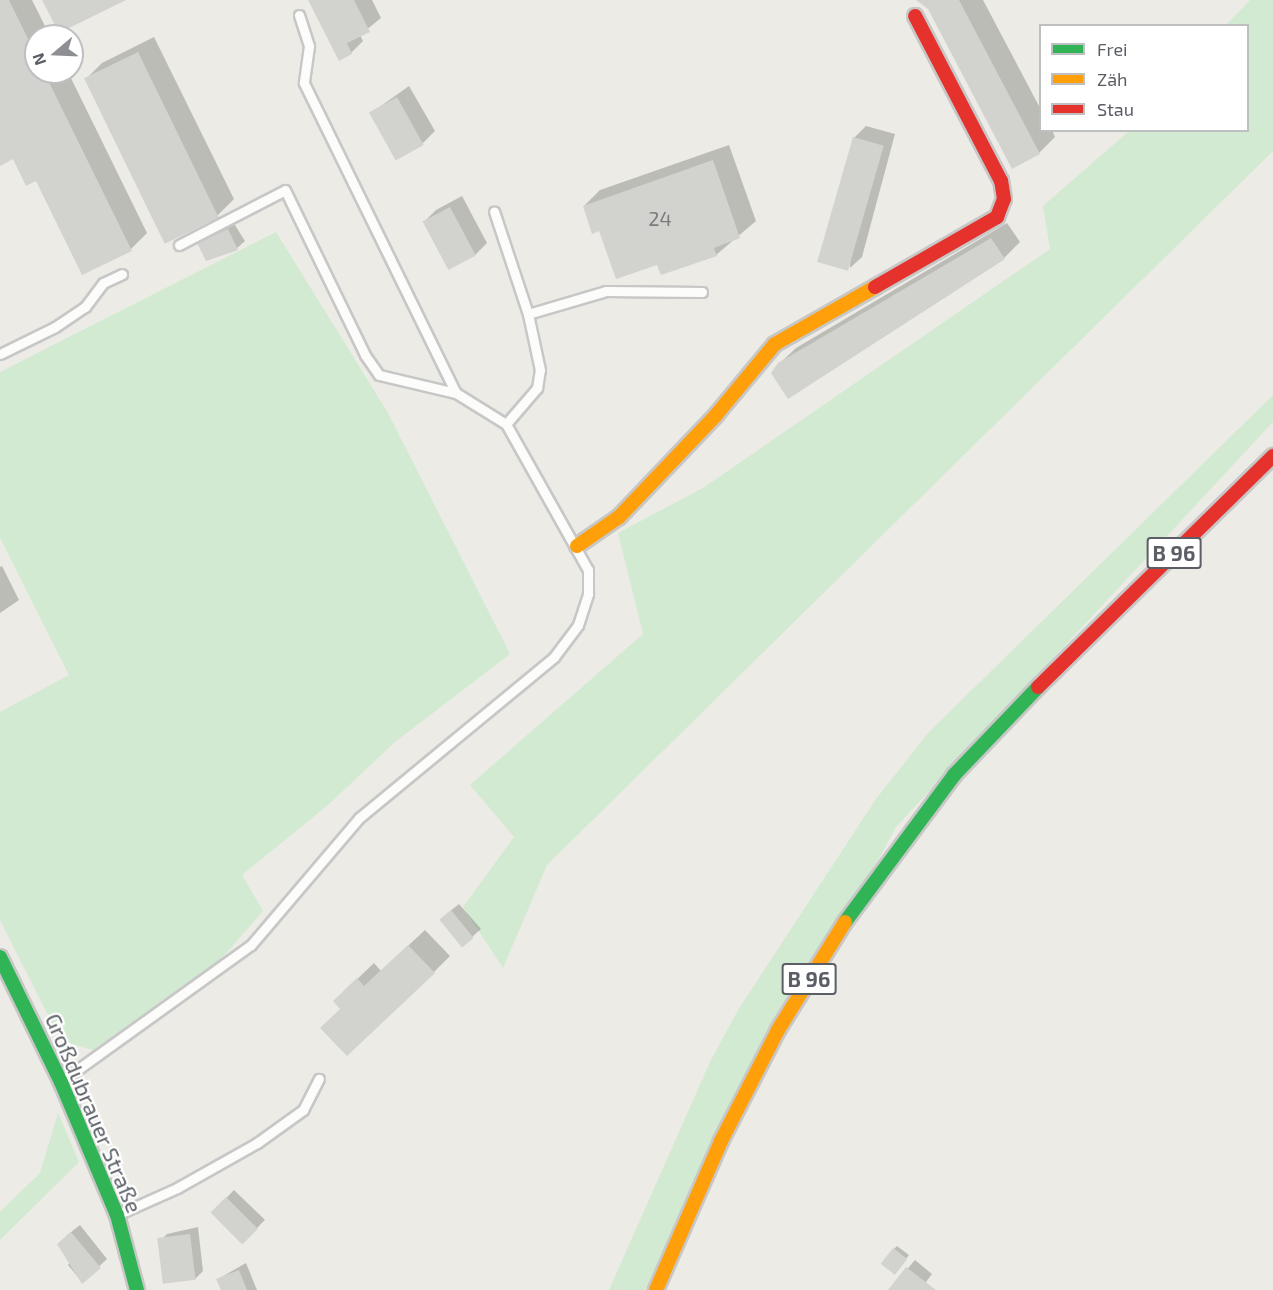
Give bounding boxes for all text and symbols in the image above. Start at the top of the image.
north arrow [24,24,84,84]
legend [1039,24,1249,132]
text: Frei [1097,38,1128,60]
text: N [28,51,49,68]
text: Zäh [1097,68,1128,90]
text: Stau [1097,98,1134,120]
house number: 24 [648,206,672,230]
road number: B 96 [1146,535,1202,571]
road number: B 96 [780,961,838,997]
street label: Großdubrauer Straße [40,1009,148,1217]

